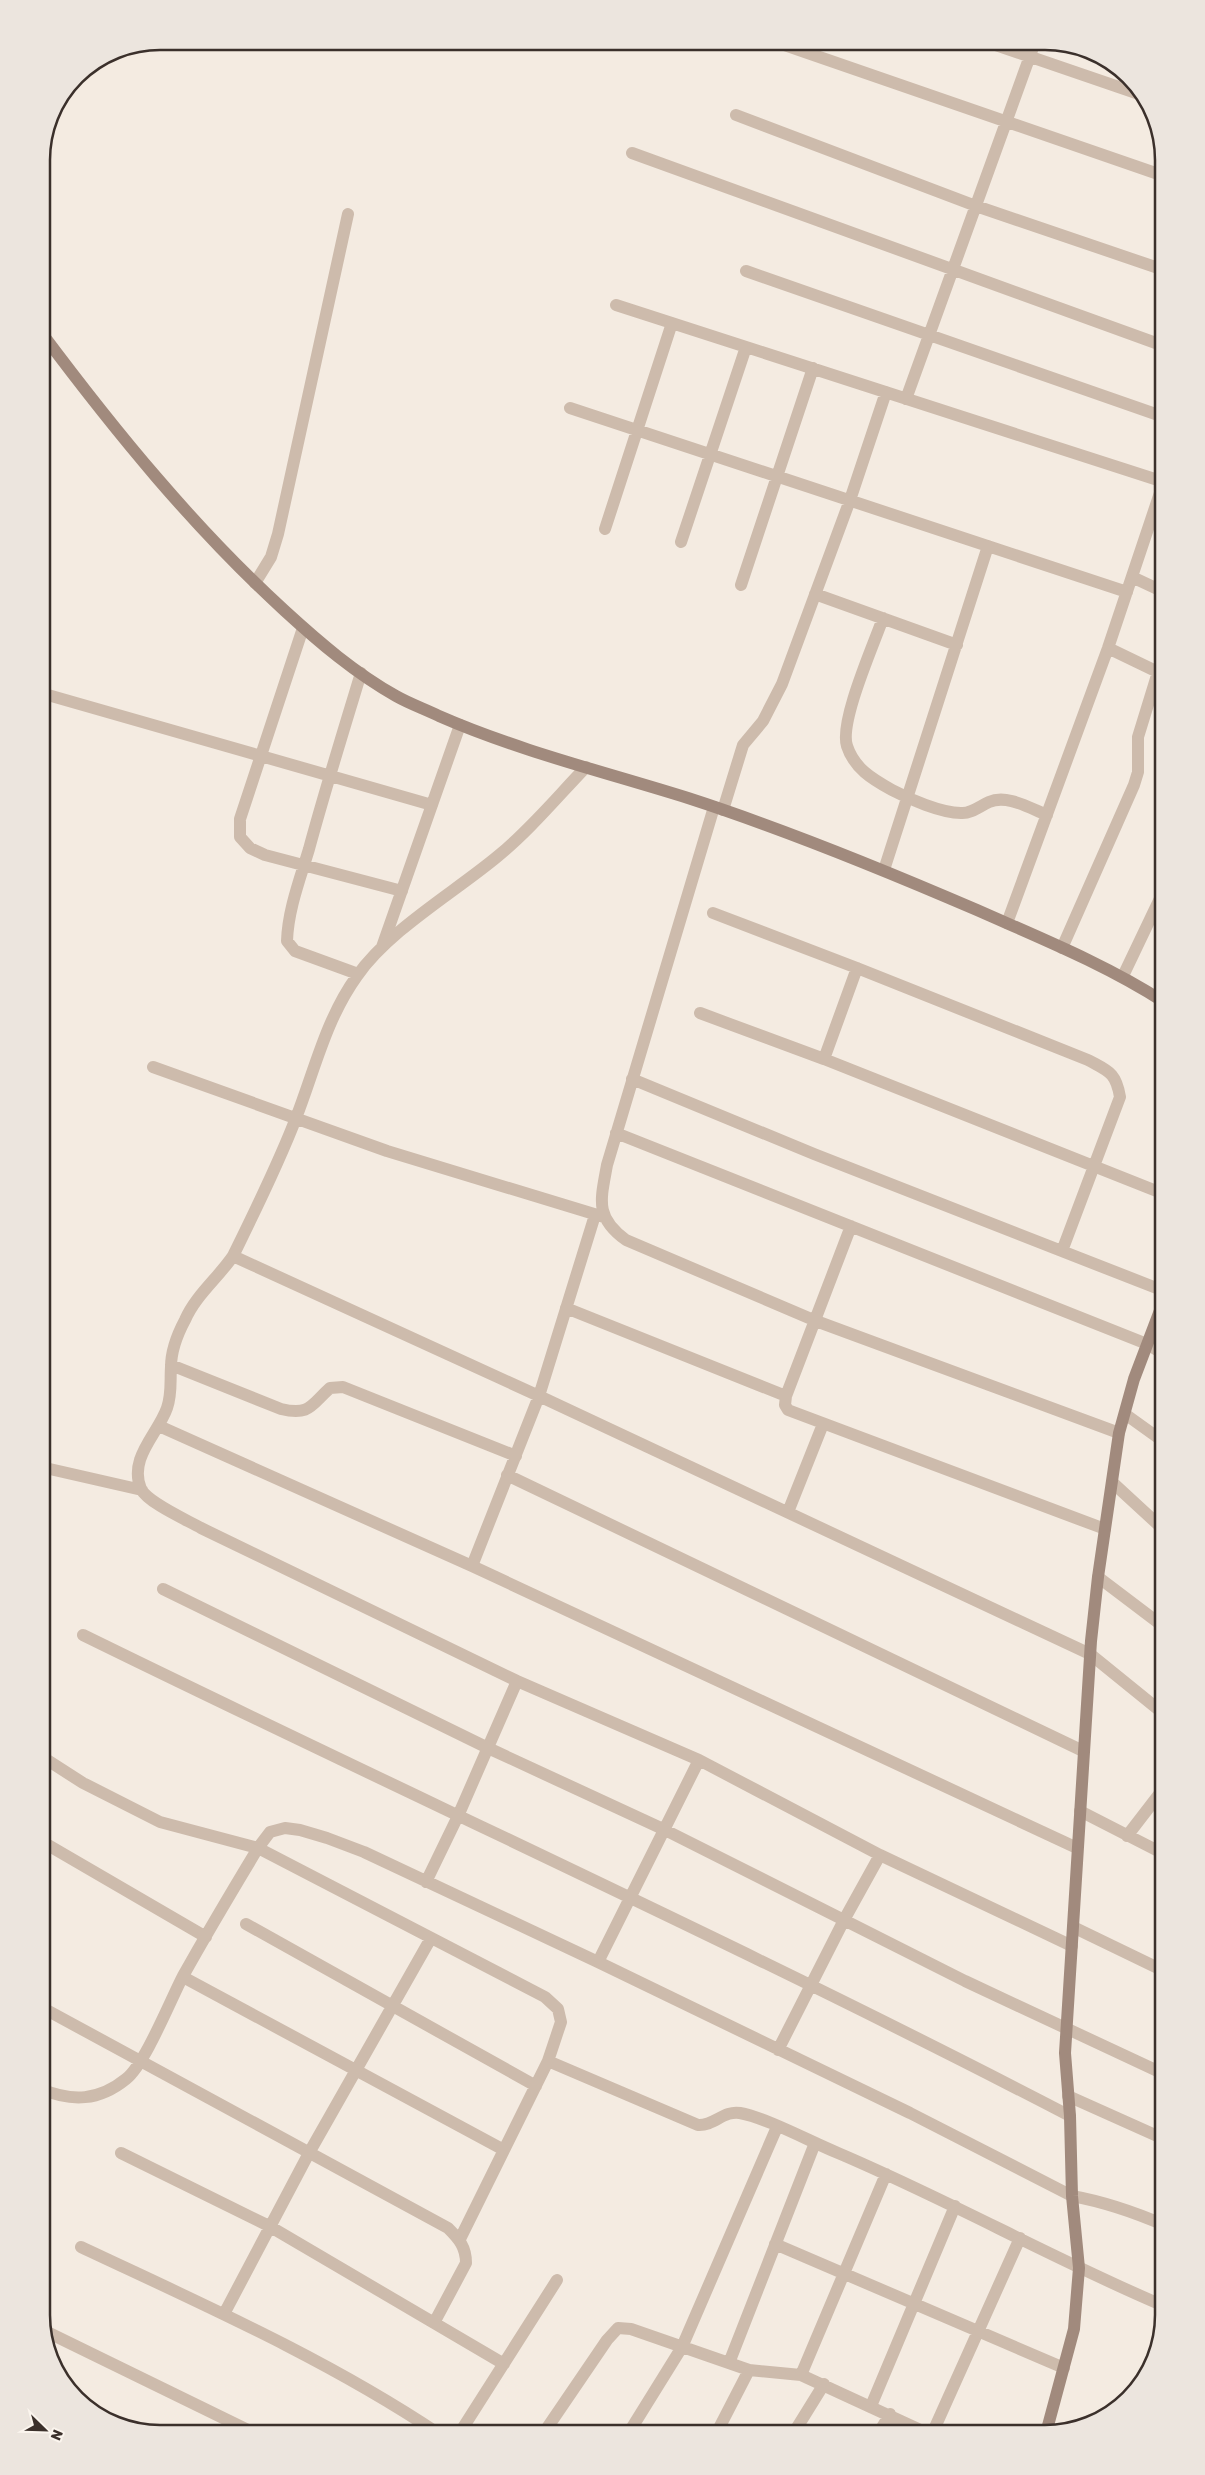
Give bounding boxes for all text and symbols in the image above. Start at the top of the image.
north arrow [20,2405,70,2455]
text: N [47,2427,66,2443]

